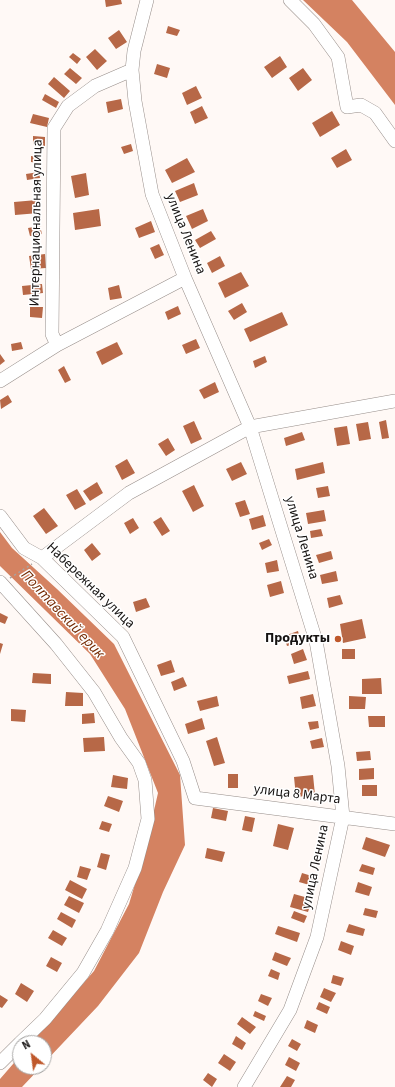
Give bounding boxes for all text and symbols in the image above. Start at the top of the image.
street label: Интернациональная улица [27,139,47,307]
street label: улица Ленина [161,191,209,277]
street label: улица Ленина [280,494,322,582]
street label: Набережная улица [42,539,138,633]
water label: Полтавский ерик [16,567,108,663]
place label: Продукты [265,631,330,647]
marker: Продукты [333,634,343,644]
street label: улица 8 Марта [253,781,341,809]
street label: улица Ленина [299,823,333,911]
north arrow [12,1035,52,1075]
text: N [20,1037,33,1053]

